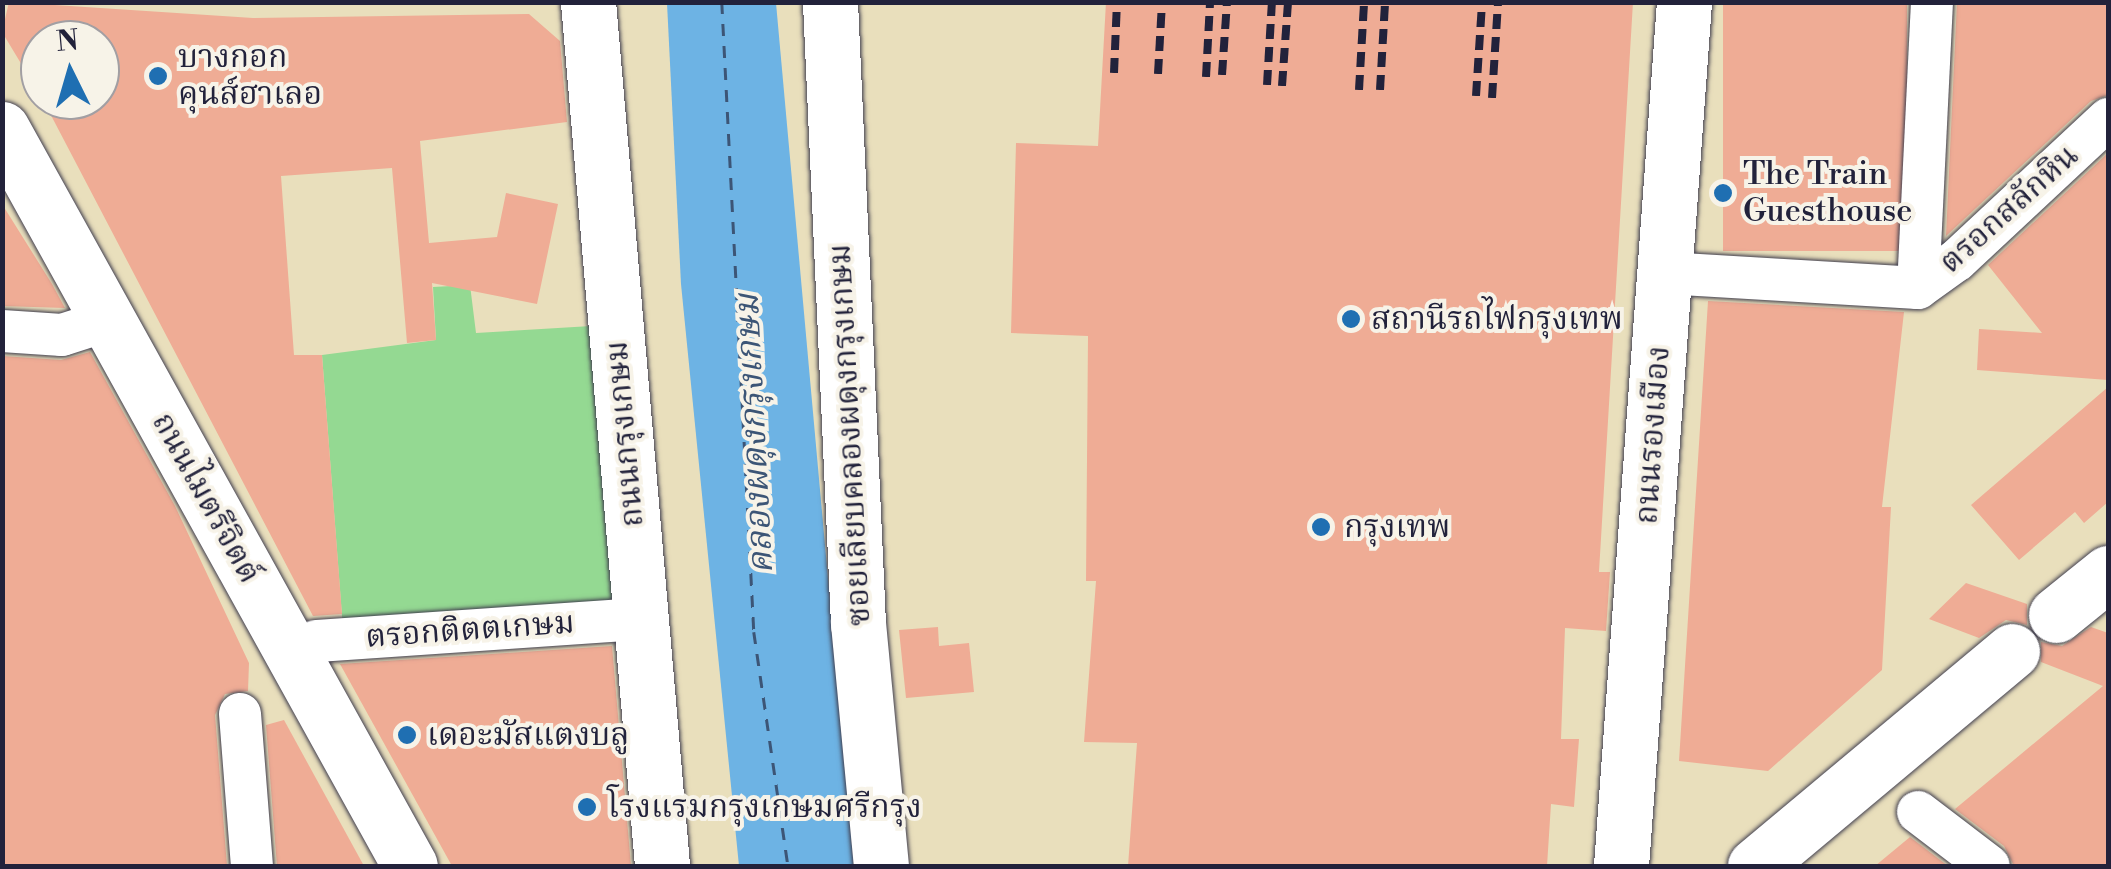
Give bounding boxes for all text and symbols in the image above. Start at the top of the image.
north arrow [20,20,120,120]
text: N [55,23,80,60]
place label: บางกอก คุนส์ฮาเลอ [178,39,322,114]
marker: บางกอก คุนส์ฮาเลอ [147,65,169,87]
street label: ตรอกสลักหิน [1931,137,2087,281]
place label: The Train Guesthouse [1743,156,1912,231]
marker: The Train Guesthouse [1712,182,1734,204]
street label: ซอยเลียบคลองผดุงกรุงเกษม [821,243,879,627]
water label: คลองผดุงกรุงเกษม [727,293,783,575]
place label: สถานีรถไฟกรุงเทพ [1371,300,1623,338]
marker: สถานีรถไฟกรุงเทพ [1340,308,1362,330]
street label: ถนนกรุงเกษม [598,339,652,529]
street label: ถนนรองเมือง [1628,344,1678,526]
street label: ถนนไมตรีจิตต์ [143,406,269,590]
place label: กรุงเทพ [1344,508,1450,546]
marker: กรุงเทพ [1308,514,1334,540]
street label: ตรอกติตตเกษม [364,604,576,656]
place label: เดอะมัสแตงบลู [427,716,629,754]
marker: เดอะมัสแตงบลู [396,724,418,746]
place label: โรงแรมกรุงเกษมศรีกรุง [607,788,922,826]
marker: โรงแรมกรุงเกษมศรีกรุง [576,796,598,818]

